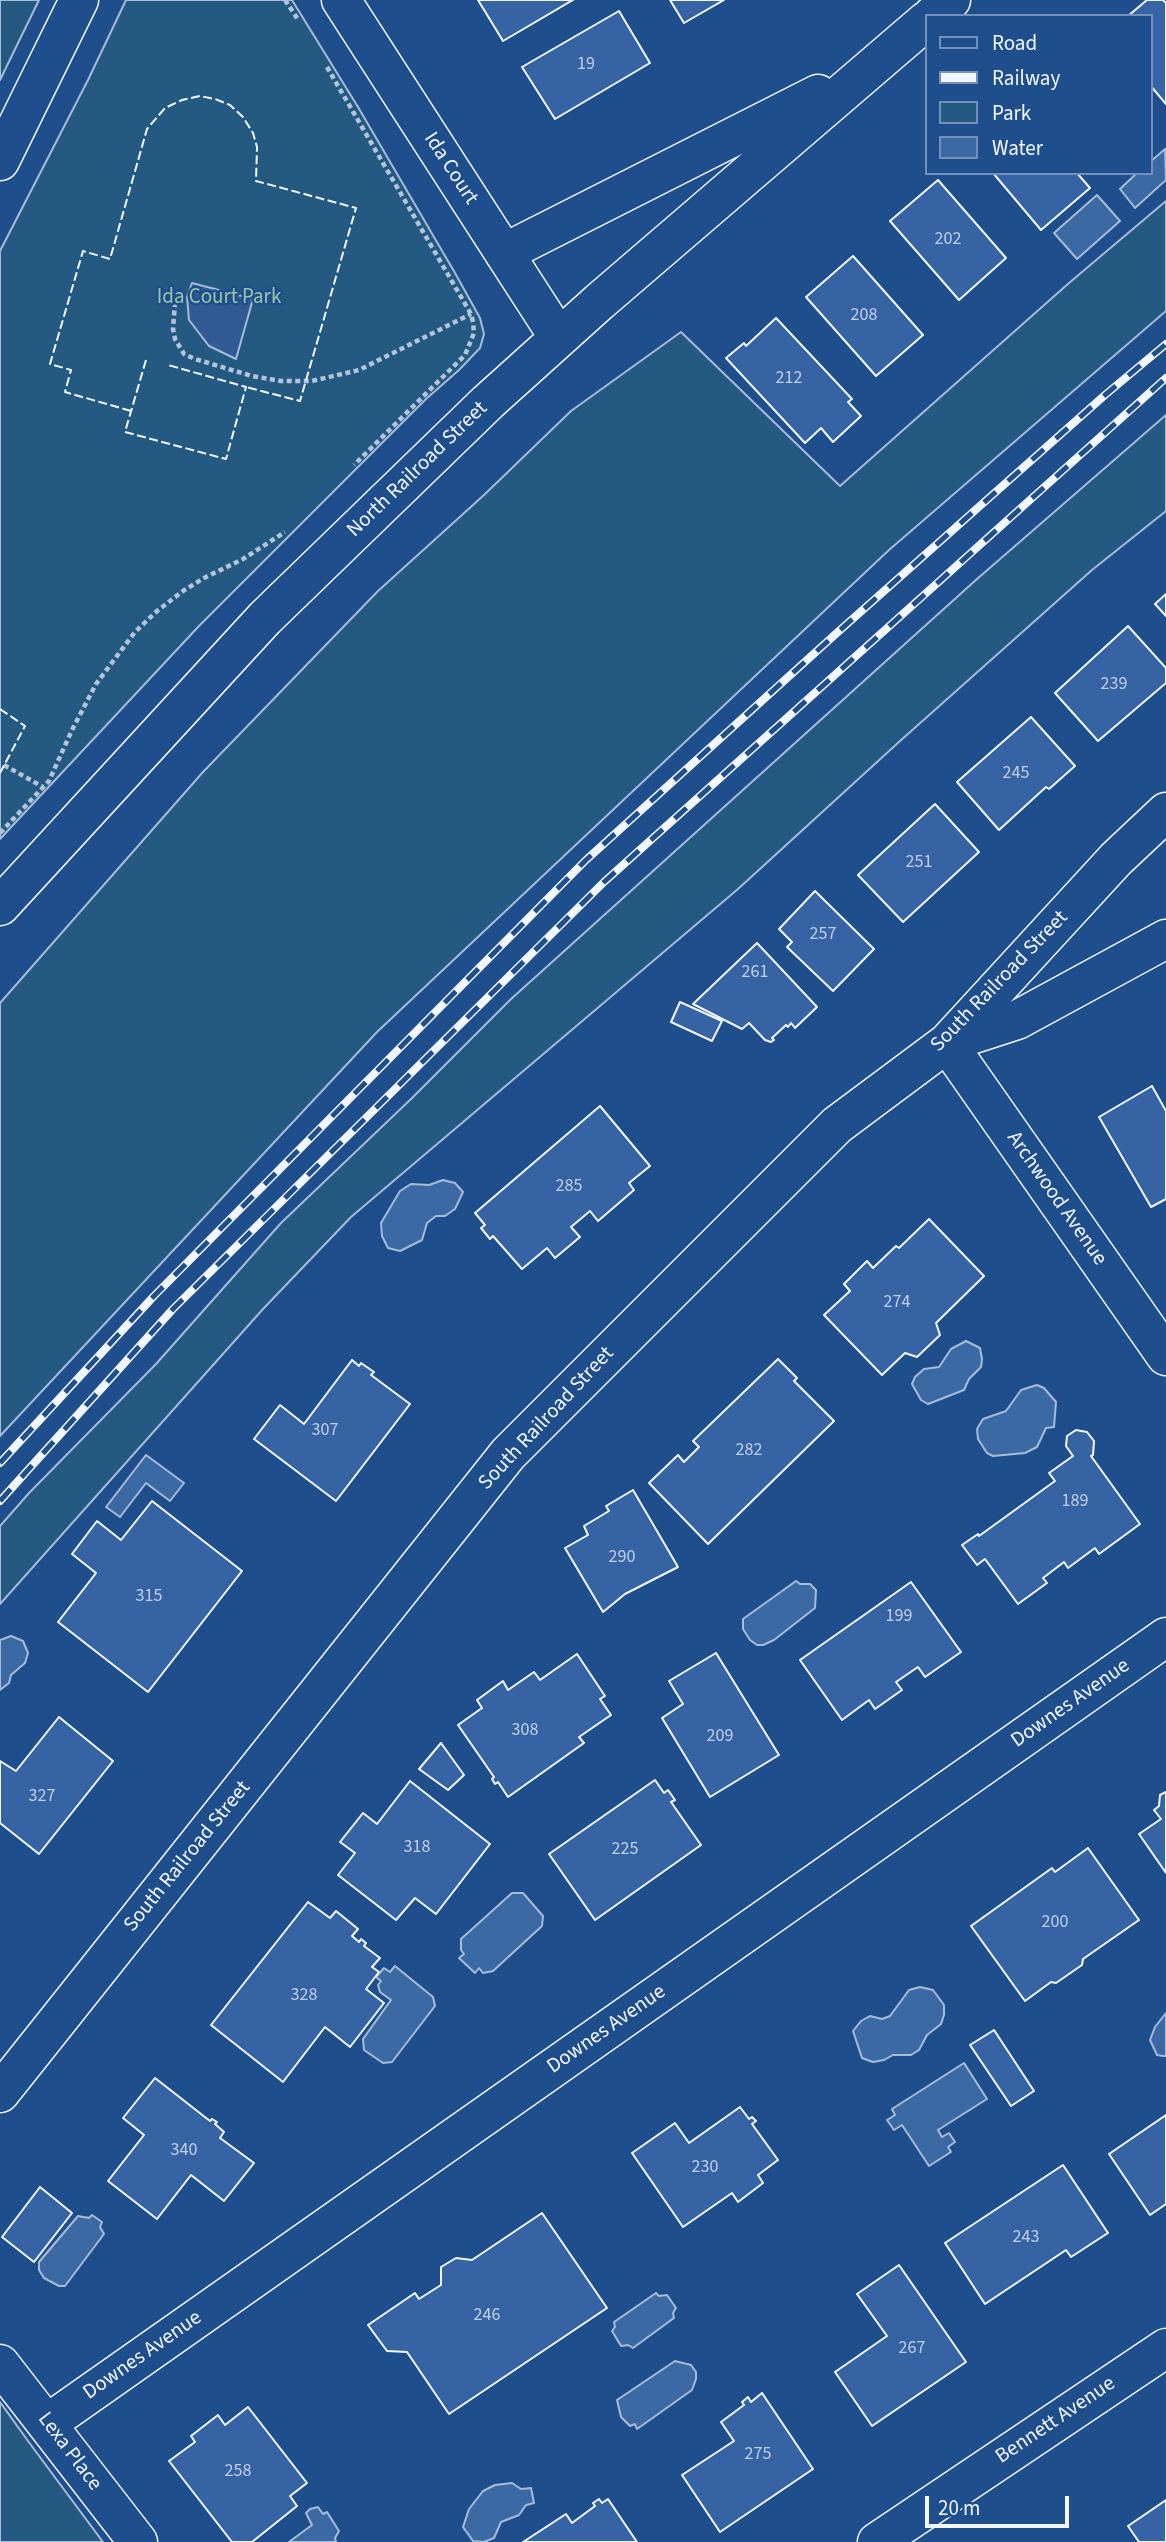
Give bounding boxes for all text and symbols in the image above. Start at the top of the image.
legend [925,14,1152,175]
text: Road [992,28,1037,58]
house number: 19 [577,54,595,76]
text: Railway [992,63,1060,93]
text: Park [992,98,1031,128]
street label: Ida Court [417,128,483,210]
text: Water [992,133,1043,163]
house number: 202 [935,229,961,251]
park label: Ida Court Park [157,285,281,311]
house number: 208 [851,305,877,327]
house number: 212 [776,368,802,390]
street label: North Railroad Street [343,397,493,543]
house number: 239 [1101,674,1127,696]
house number: 245 [1003,763,1029,785]
house number: 251 [906,852,932,874]
street label: South Railroad Street [926,906,1074,1058]
house number: 257 [810,924,836,946]
house number: 261 [742,962,768,984]
street label: Archwood Avenue [1000,1127,1112,1271]
house number: 285 [556,1176,582,1198]
house number: 274 [884,1292,910,1314]
street label: South Railroad Street [474,1342,620,1496]
house number: 307 [312,1420,338,1442]
house number: 282 [736,1440,762,1462]
house number: 189 [1062,1491,1088,1513]
house number: 290 [609,1547,635,1569]
house number: 315 [136,1586,162,1608]
house number: 199 [886,1606,912,1628]
street label: Downes Avenue [1007,1654,1135,1754]
house number: 308 [512,1720,538,1742]
house number: 209 [707,1726,733,1748]
street label: South Railroad Street [119,1776,257,1938]
house number: 327 [29,1786,55,1808]
house number: 318 [404,1837,430,1859]
house number: 225 [612,1839,638,1861]
house number: 200 [1042,1912,1068,1934]
street label: Downes Avenue [543,1980,671,2080]
house number: 328 [291,1985,317,2007]
house number: 340 [171,2140,197,2162]
house number: 230 [692,2157,718,2179]
house number: 243 [1013,2227,1039,2249]
house number: 246 [474,2305,500,2327]
street label: Downes Avenue [79,2306,207,2406]
house number: 267 [899,2338,925,2360]
street label: Bennett Avenue [991,2372,1121,2470]
street label: Lexa Place [31,2408,107,2496]
house number: 275 [745,2444,771,2466]
house number: 258 [225,2461,251,2483]
scale bar [928,2482,1072,2526]
text: 20 m [938,2493,980,2523]

